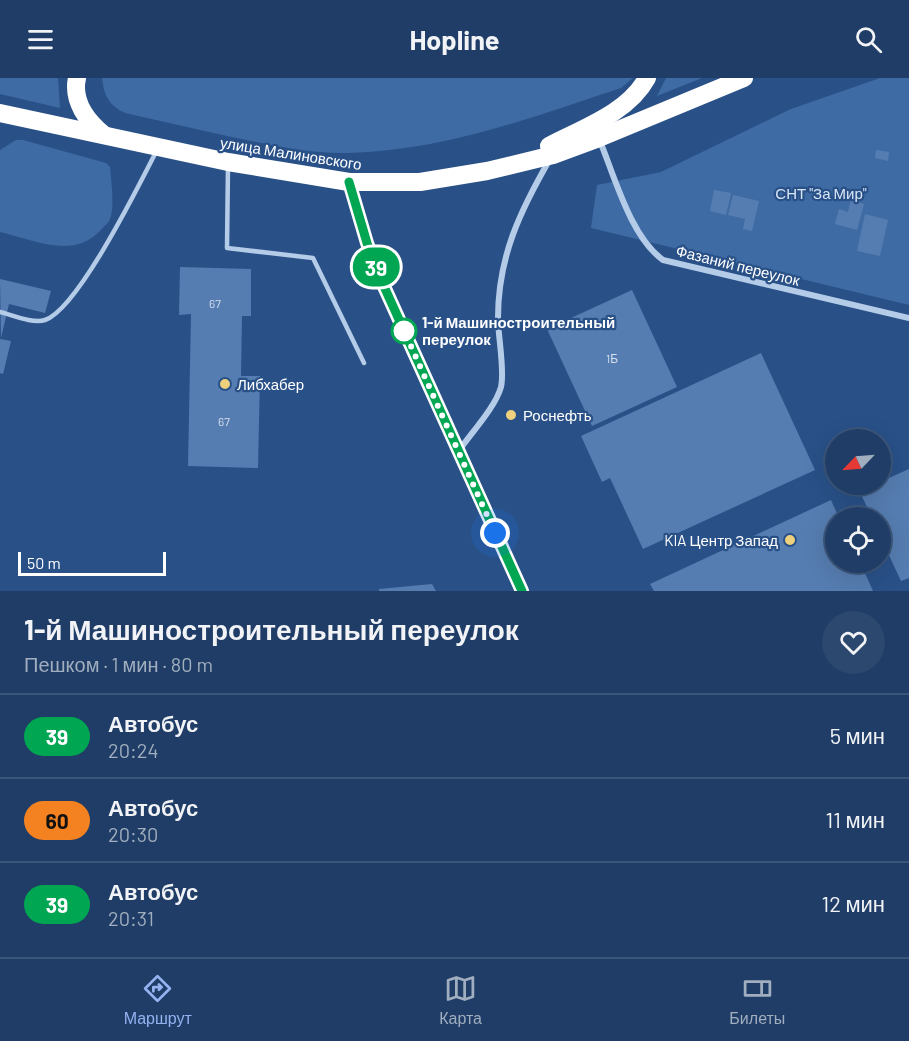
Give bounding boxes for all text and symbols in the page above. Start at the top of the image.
icon: menu [24,23,57,56]
text: Hopline [409,23,500,55]
icon: search [852,23,885,56]
street label: улица Малиновского [219,133,363,173]
park label: СНТ "За Мир" [775,184,867,202]
street label: Фазаний переулок [674,241,802,289]
line badge: 39 [349,248,403,286]
text: 39 [365,255,387,280]
house number: 67 [209,296,221,310]
place label: 1-й Машиностроительный переулок [422,313,615,348]
marker: 1-й Машиностроительный переулок [391,318,417,344]
house number: 1Б [606,351,618,365]
place label: Либхабер [237,375,304,393]
marker: Либхабер [218,377,232,391]
place label: Роснефть [523,406,592,424]
marker: Роснефть [504,408,518,422]
house number: 67 [218,414,230,428]
north arrow [825,429,891,495]
map controls [825,429,891,573]
button: locate [825,507,891,573]
your location [480,518,510,548]
place label: KIA Центр Запад [664,531,778,549]
marker: KIA Центр Запад [783,533,797,547]
scale bar [18,549,166,576]
text: 50 m [27,553,61,572]
button: heart [822,611,885,674]
text: 1-й Машиностроительный переулок [24,612,519,646]
text: Пешком · 1 мин · 80 m [24,652,213,676]
text: Автобус [108,710,198,736]
text: 5 мин [830,722,885,748]
text: 39 [46,724,68,749]
text: 20:24 [108,738,159,762]
text: Автобус [108,794,198,820]
text: 11 мин [826,806,885,832]
text: 60 [45,808,69,833]
text: 20:30 [108,822,158,846]
text: Автобус [108,878,198,904]
text: 12 мин [822,890,885,916]
text: 39 [46,892,68,917]
text: 20:31 [108,906,154,930]
tab: Маршрут [124,972,192,1028]
tab: Карта [439,972,482,1028]
tab: Билеты [729,972,785,1028]

